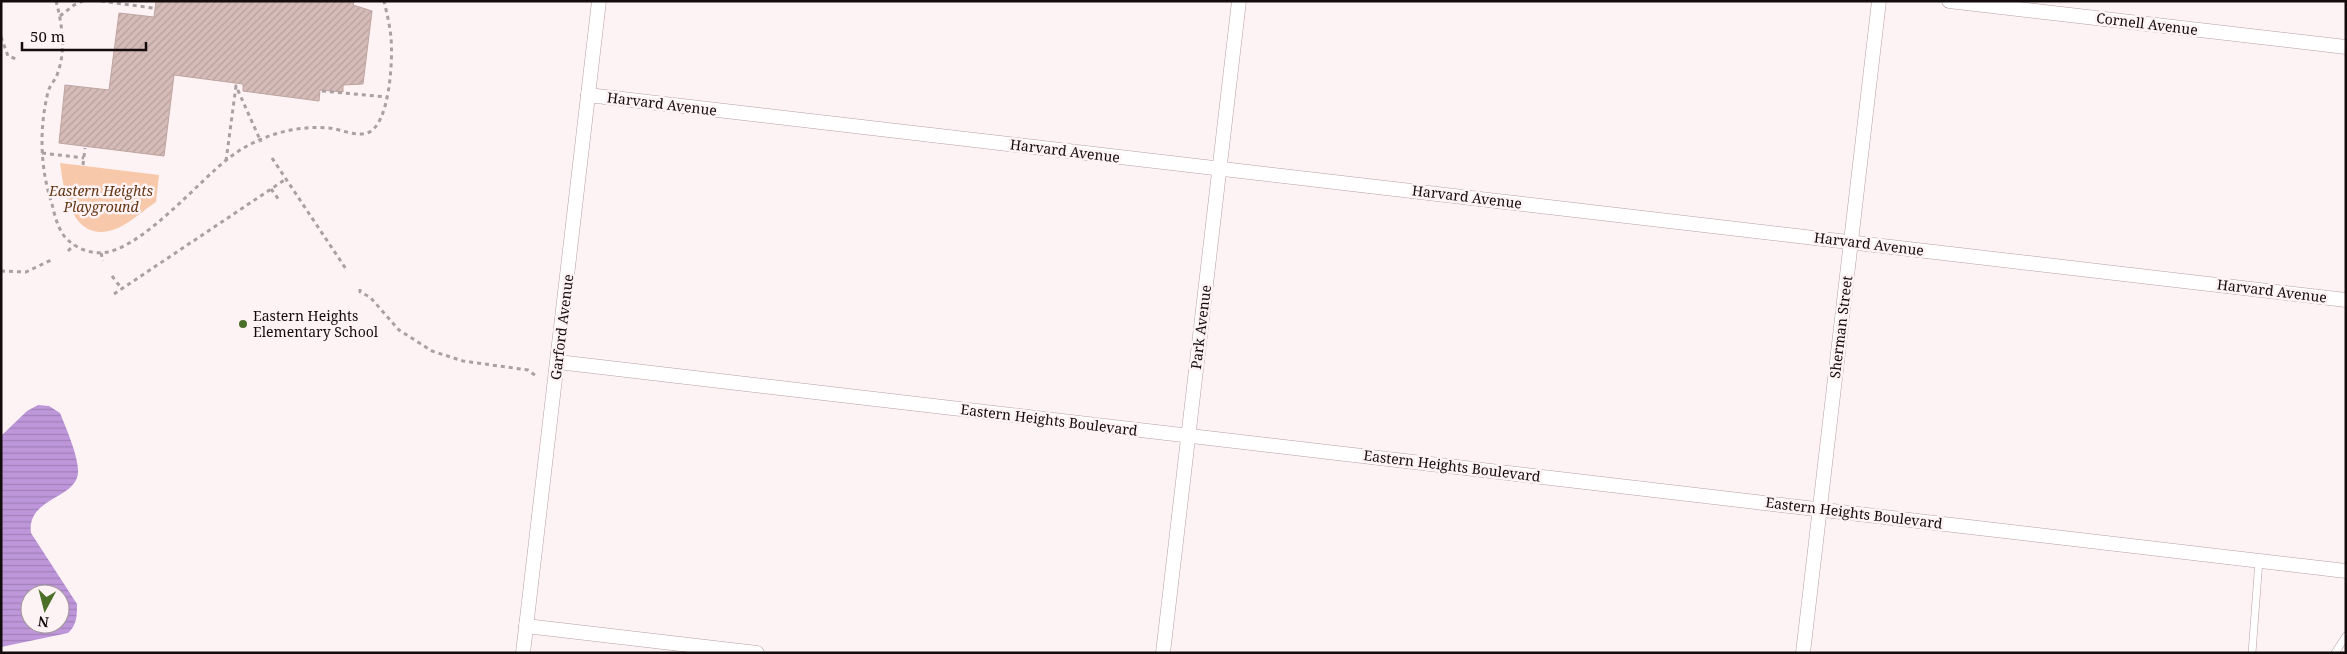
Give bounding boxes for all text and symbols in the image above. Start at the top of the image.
street label: Cornell Avenue [2095,8,2199,39]
scale bar [22,20,146,52]
text: 50 m [30,26,65,46]
street label: Harvard Avenue [606,87,718,120]
street label: Harvard Avenue [1009,134,1121,167]
street label: Harvard Avenue [1411,180,1523,213]
park label: Eastern Heights Playground [48,181,154,216]
street label: Harvard Avenue [1813,227,1925,260]
street label: Garford Avenue [546,273,577,381]
street label: Sherman Street [1825,274,1856,379]
street label: Harvard Avenue [2216,274,2328,307]
street label: Park Avenue [1186,284,1215,370]
place label: Eastern Heights Elementary School [253,306,379,341]
marker: Eastern Heights Elementary School [237,318,249,330]
street label: Eastern Heights Boulevard [960,399,1139,440]
street label: Eastern Heights Boulevard [1363,445,1542,486]
street label: Eastern Heights Boulevard [1765,492,1944,533]
north arrow [20,584,70,634]
text: N [37,612,50,633]

